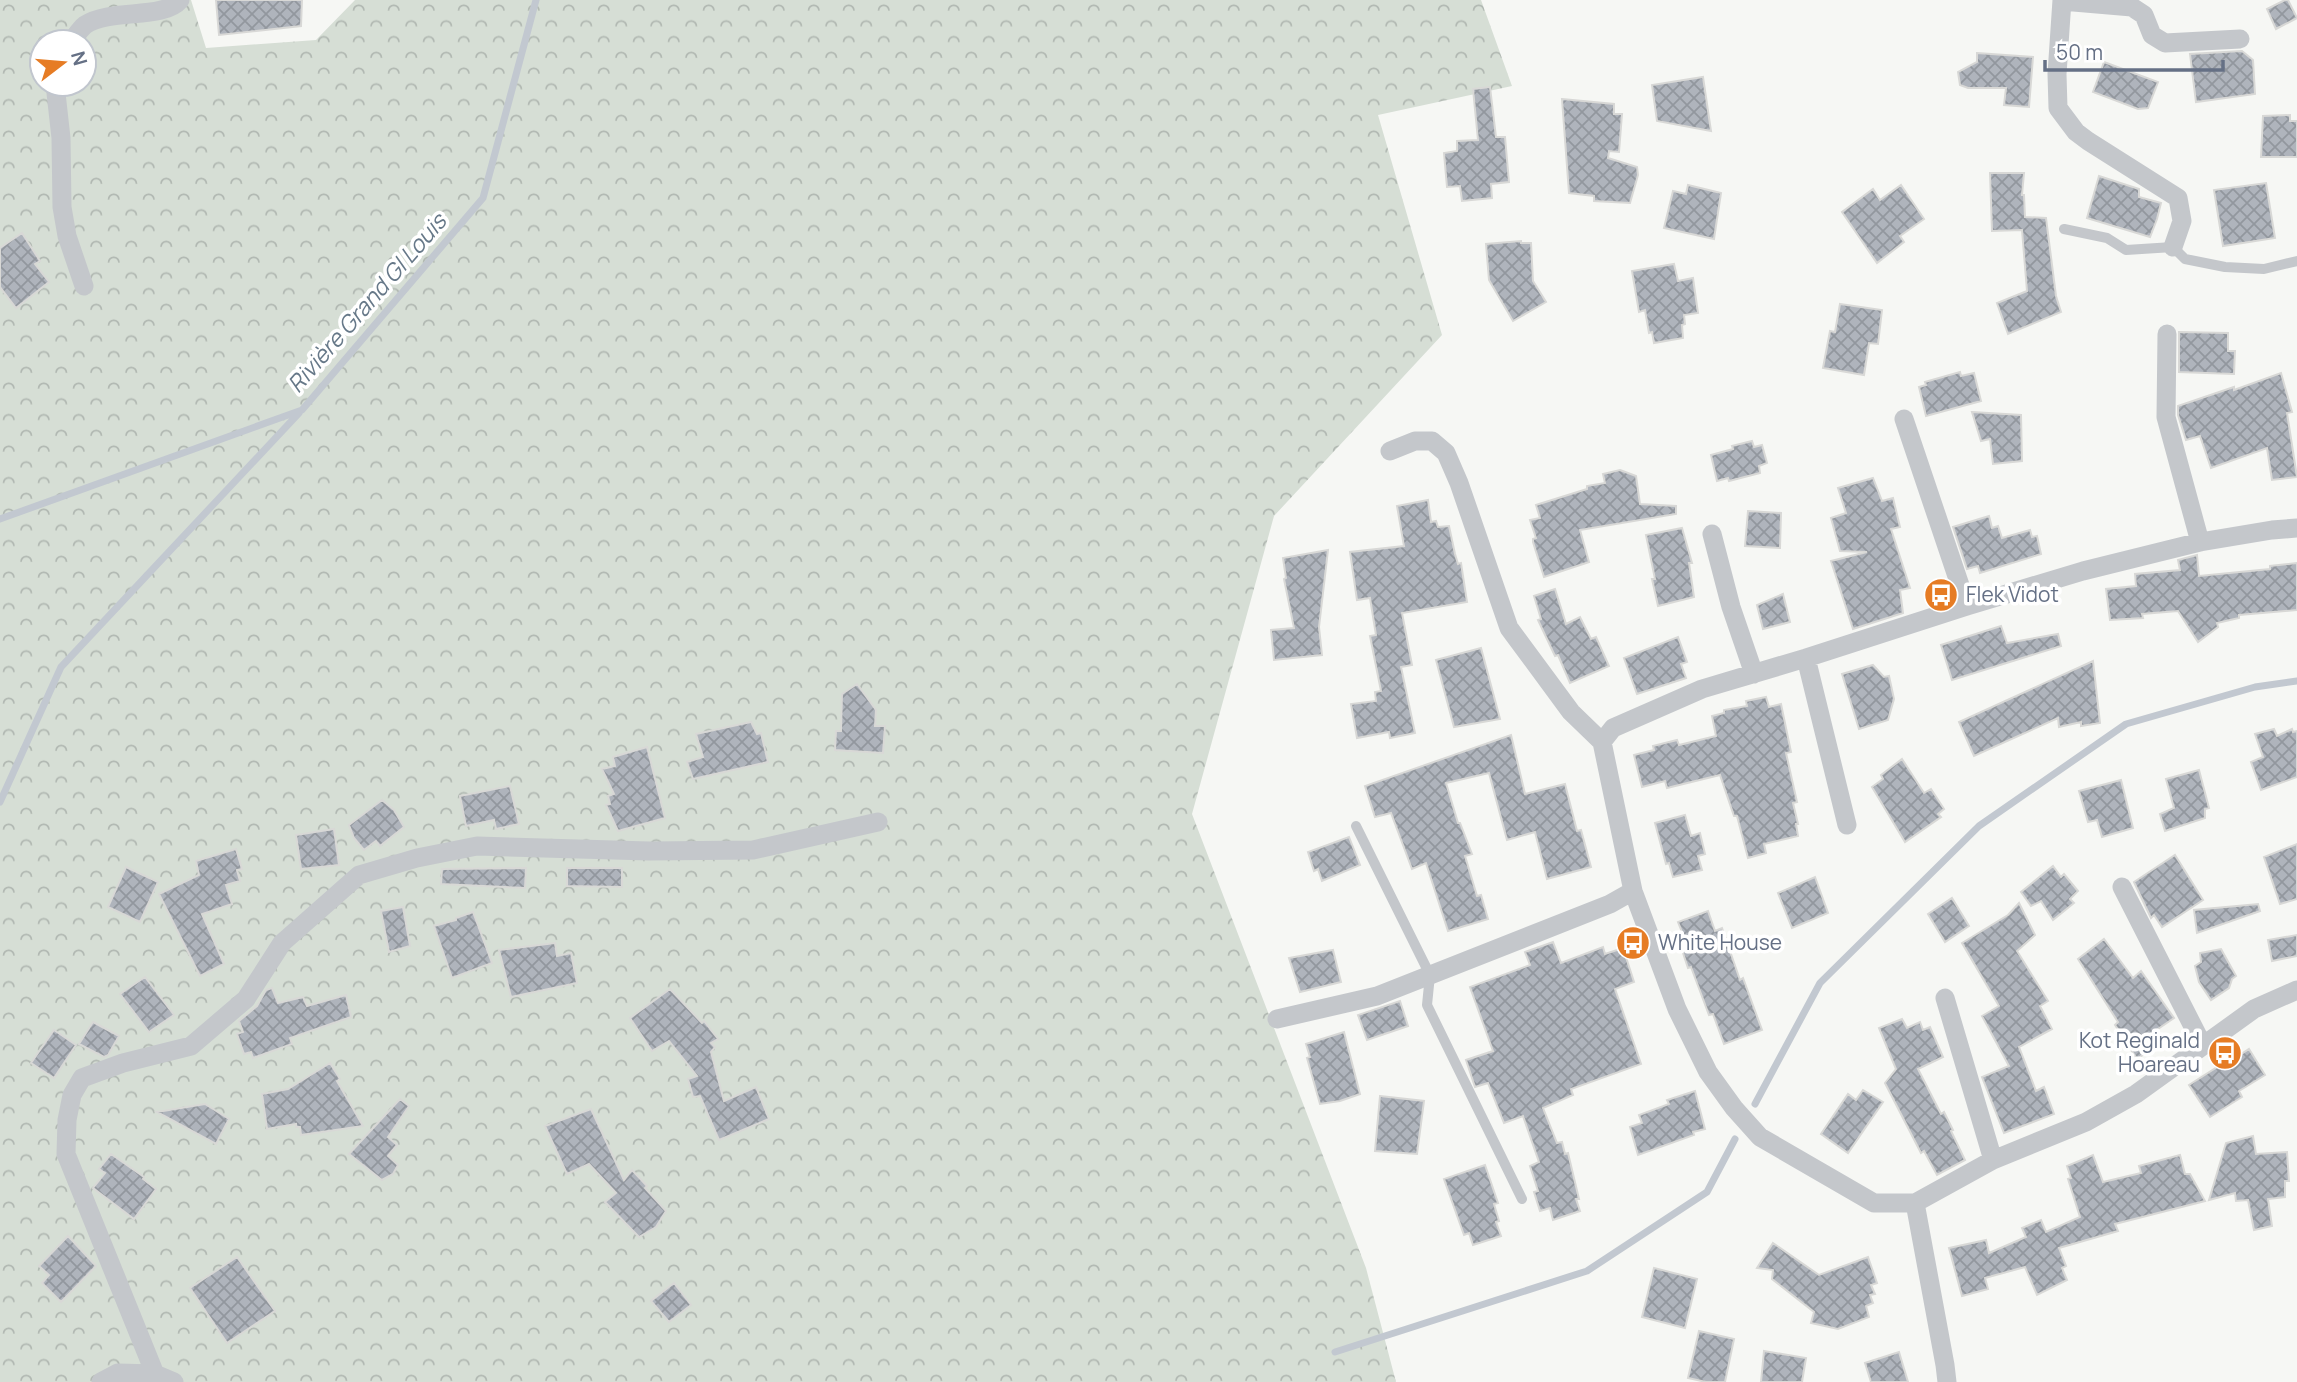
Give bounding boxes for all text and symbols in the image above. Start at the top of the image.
north arrow [28,28,98,98]
scale bar [2045,28,2224,72]
text: 50 m [2056,38,2103,66]
text: N [65,48,94,68]
water label: Rivière Grand Gl Louis [279,204,454,399]
bus stop icon: Flek Vidot [1922,576,1960,614]
place label: Flek Vidot [1966,580,2059,608]
bus stop icon: White House [1614,924,1652,962]
place label: White House [1658,928,1782,956]
place label: Kot Reginald Hoareau [2079,1026,2200,1078]
bus stop icon: Kot Reginald Hoareau [2206,1034,2244,1072]

